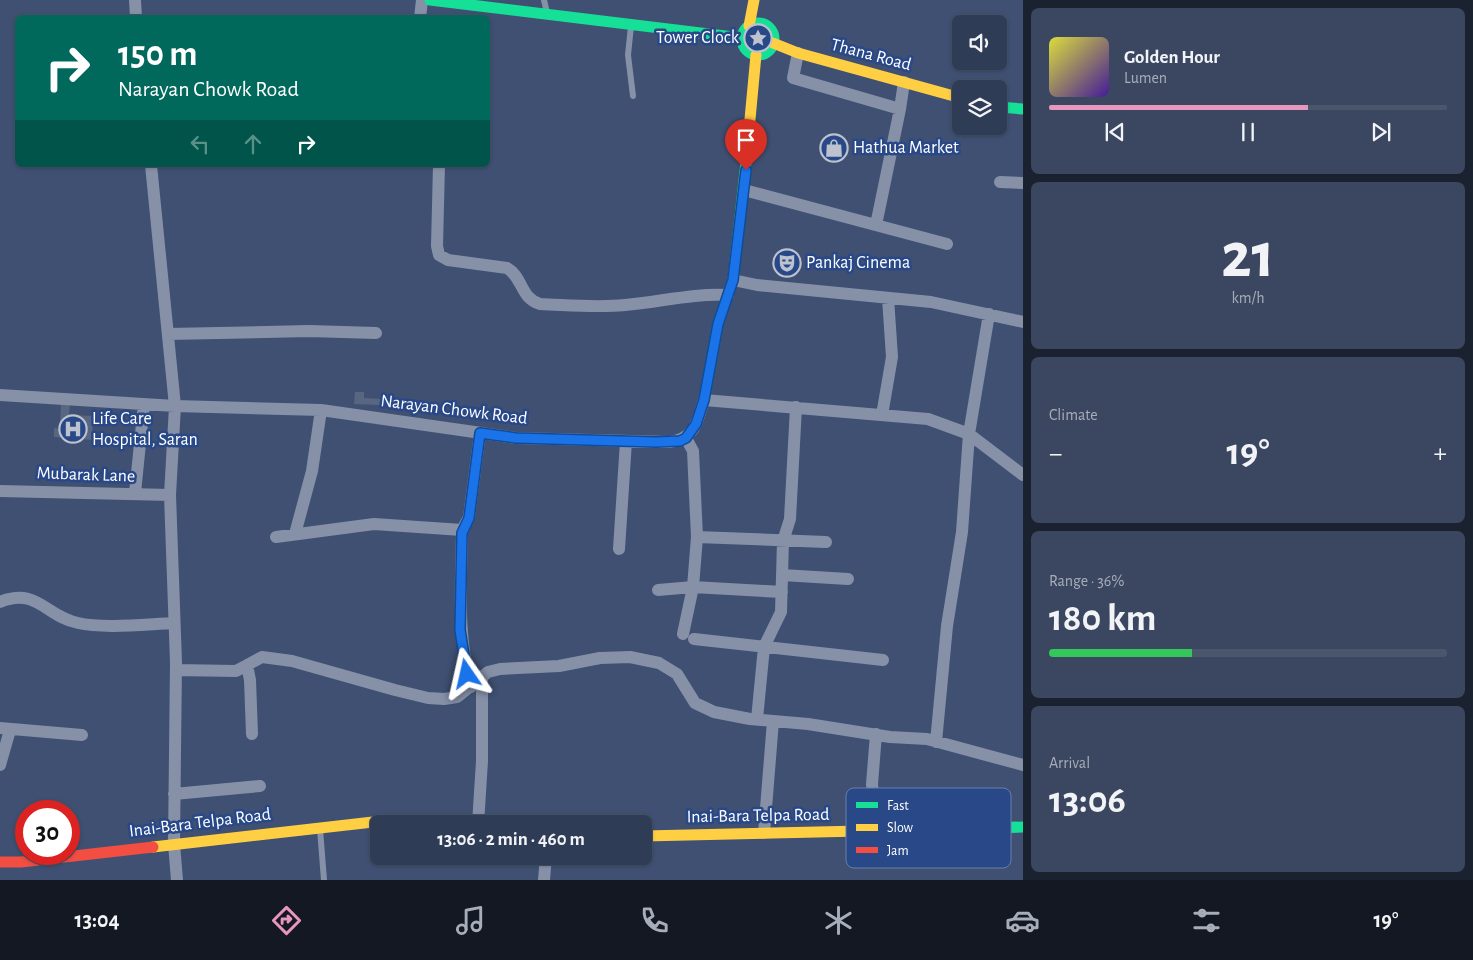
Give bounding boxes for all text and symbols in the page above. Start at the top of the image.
map controls [952,15,1007,135]
button: sound [952,15,1007,70]
place icon: Tower Clock [743,23,773,53]
place label: Tower Clock [656,29,740,47]
icon: right [35,35,100,100]
street label: Thana Road [829,36,913,74]
text: 150 m [118,37,198,72]
text: Golden Hour [1124,48,1220,67]
text: Lumen [1124,70,1167,86]
text: Narayan Chowk Road [118,78,299,100]
button: layers [952,80,1007,135]
icon: previous [1101,118,1129,146]
icon: pause [1234,118,1262,146]
icon: next [1367,118,1395,146]
pin [725,119,767,170]
icon: arrive [732,126,760,154]
icon: left [186,130,214,158]
icon: ahead [239,130,267,158]
icon: right [292,130,320,158]
shop icon: Hathua Market [819,133,849,163]
place label: Hathua Market [853,139,959,157]
text: 21 [1221,224,1275,289]
theatre icon: Pankaj Cinema [772,248,802,278]
place label: Pankaj Cinema [806,254,910,272]
text: km/h [1231,290,1265,306]
street label: Narayan Chowk Road [379,392,529,428]
text: Climate [1049,407,1098,423]
place label: Life Care Hospital, Saran [92,410,198,449]
hospital icon: Life Care Hospital, Saran [58,414,88,444]
text: 19° [1226,434,1270,472]
text: − [1049,440,1062,468]
text: + [1434,440,1447,468]
street label: Mubarak Lane [36,464,136,486]
text: Range · 36% [1049,573,1124,589]
text: 180 km [1049,600,1156,638]
position arrow [440,647,492,699]
text: Arrival [1049,755,1090,771]
text: 13:06 [1049,782,1126,820]
legend [846,788,1011,868]
text: Fast [887,799,909,813]
speed limit sign: 30 [15,800,80,865]
street label: Inai-Bara Telpa Road [128,805,272,841]
street label: Inai-Bara Telpa Road [686,806,830,826]
text: Slow [887,821,914,835]
text: 13:06 · 2 min · 460 m [437,830,585,849]
text: Jam [887,844,909,858]
icon: directions [269,903,304,938]
icon: music [453,903,488,938]
icon: phone [637,903,672,938]
icon: climate [821,903,856,938]
icon: car [1005,903,1040,938]
icon: filters [1189,903,1224,938]
text: 13:04 [75,909,120,931]
text: 19° [1373,909,1398,931]

